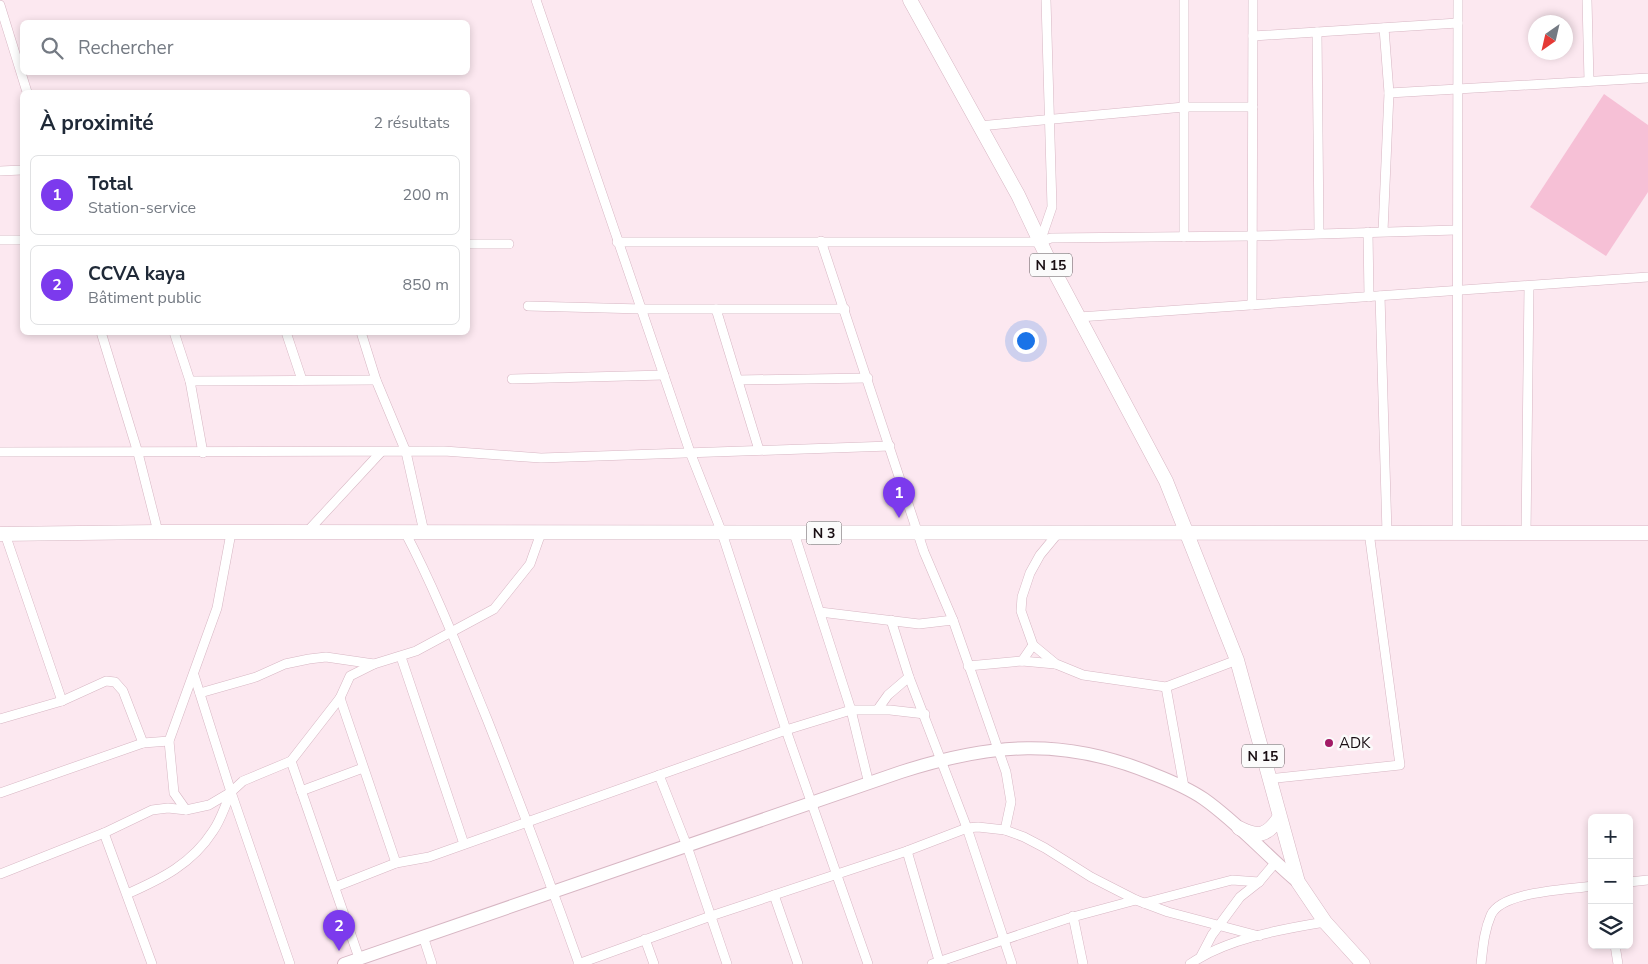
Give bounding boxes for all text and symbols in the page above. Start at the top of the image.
north arrow [1528,15,1573,60]
search box [20,20,470,75]
icon: search [38,34,66,62]
text: Rechercher [78,35,173,61]
text: À proximité [40,109,154,137]
text: 2 résultats [374,112,450,134]
text: Total [88,171,133,197]
text: 1 [52,184,62,206]
text: 200 m [402,184,449,206]
text: Station-service [88,197,196,219]
road number: N 15 [1030,254,1072,276]
text: CCVA kaya [88,261,185,287]
text: 2 [52,274,62,296]
text: 850 m [402,274,449,296]
text: Bâtiment public [88,287,201,309]
your location [1013,328,1039,354]
pin: 1 [883,477,915,518]
road number: N 3 [806,522,842,544]
place label: ADK [1339,733,1371,753]
marker: ADK [1323,737,1335,749]
road number: N 15 [1242,744,1284,768]
map controls [1588,814,1633,949]
button: + [1588,814,1633,859]
button: − [1588,859,1633,904]
button: layers [1588,904,1633,949]
pin: 2 [323,910,355,951]

